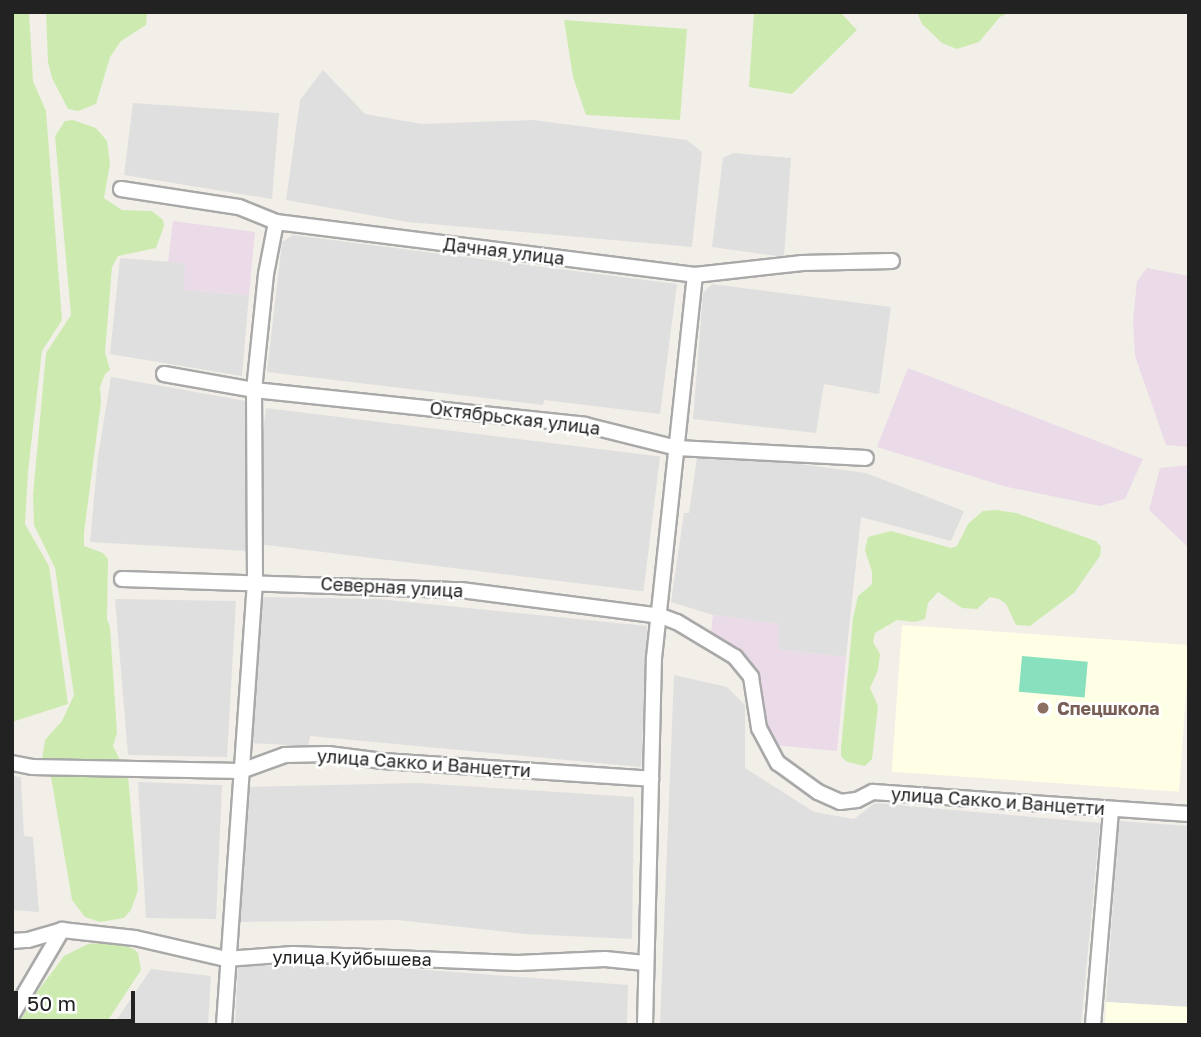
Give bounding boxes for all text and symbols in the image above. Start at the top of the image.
street label: Дачная улица [442,233,566,269]
street label: Октябрьская улица [429,397,601,439]
street label: Северная улица [320,572,464,602]
place label: Спецшкола [1057,697,1160,719]
marker: Спецшкола [1035,700,1051,716]
street label: улица Сакко и Ванцетти [316,745,532,781]
street label: улица Сакко и Ванцетти [890,783,1106,819]
street label: улица Куйбышева [272,946,432,970]
scale bar [18,978,138,1022]
text: 50 m [27,990,76,1016]

